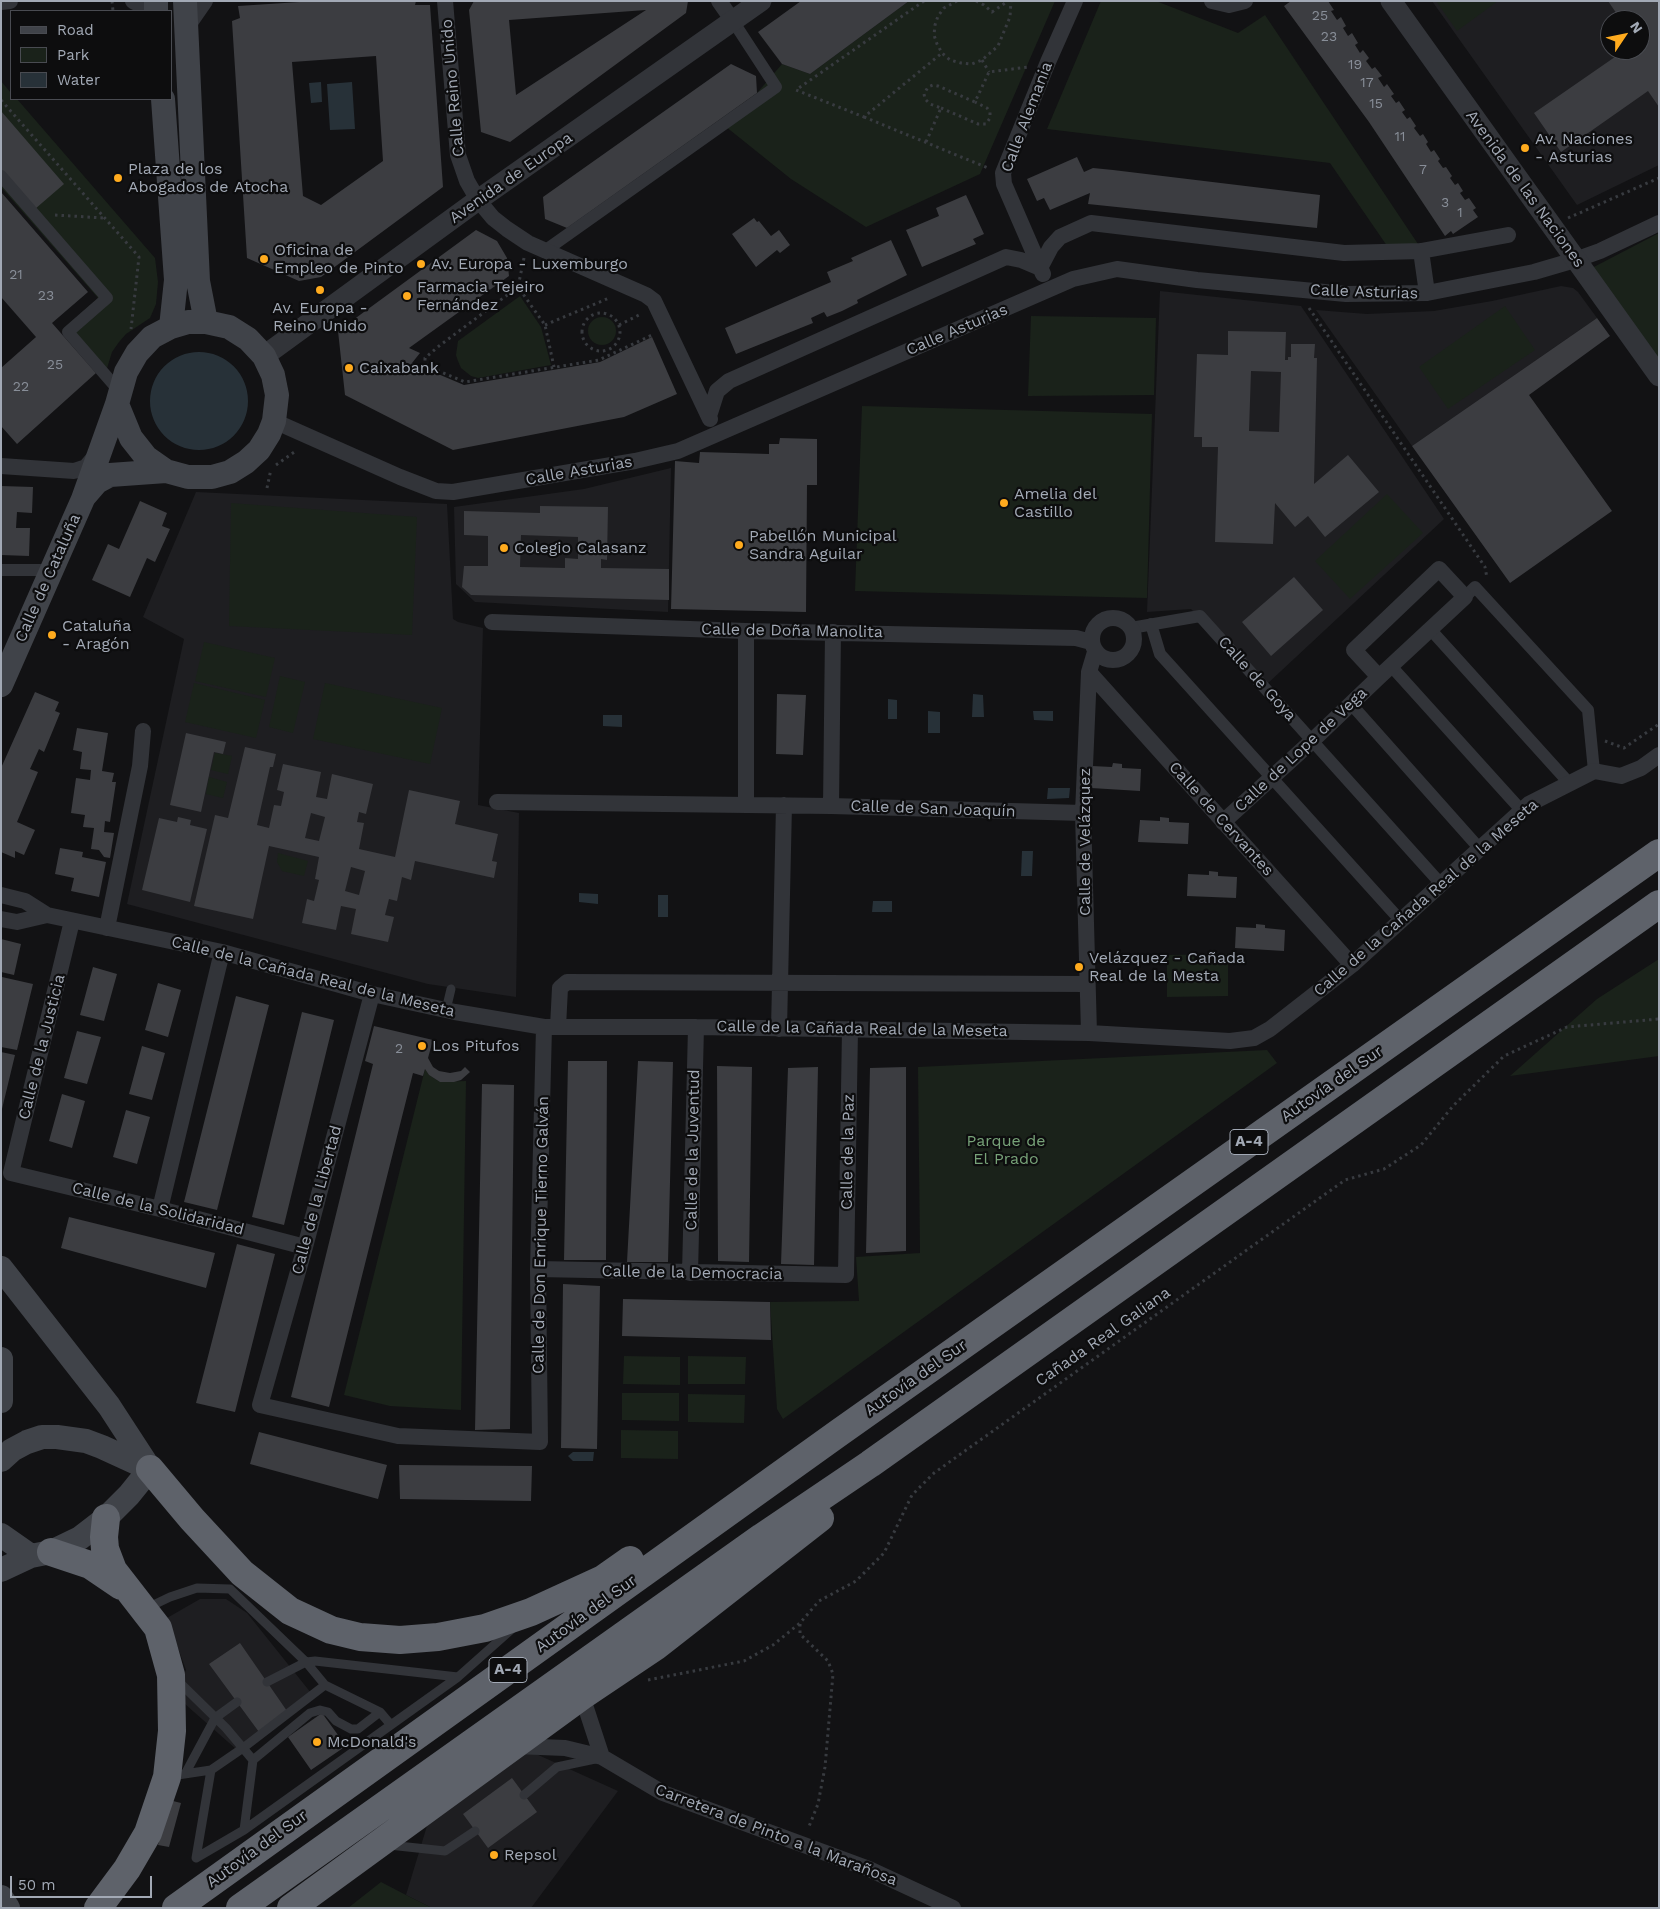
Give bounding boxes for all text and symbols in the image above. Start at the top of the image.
house number: 25 [1312,8,1328,24]
legend [10,10,172,100]
north arrow [1600,10,1650,60]
street label: Calle Reino Unido [437,18,469,158]
text: N [1627,18,1646,36]
text: Road [57,21,94,39]
house number: 23 [1321,29,1337,45]
text: Park [57,46,89,64]
house number: 19 [1348,57,1362,73]
street label: Calle Alemania [997,59,1057,175]
text: Water [57,71,100,89]
house number: 17 [1360,75,1374,91]
house number: 15 [1369,96,1383,112]
street label: Avenida de las Naciones [1461,107,1589,271]
street label: Avenida de Europa [446,128,576,228]
house number: 11 [1395,129,1405,145]
place label: Av. Naciones - Asturias [1535,129,1633,167]
marker: Av. Naciones - Asturias [1519,142,1531,154]
place label: Plaza de los Abogados de Atocha [128,159,288,197]
house number: 7 [1419,162,1427,178]
marker: Plaza de los Abogados de Atocha [112,172,124,184]
house number: 3 [1441,195,1449,211]
house number: 1 [1457,205,1463,221]
place label: Oficina de Empleo de Pinto [274,240,404,278]
marker: Oficina de Empleo de Pinto [258,253,270,265]
place label: Av. Europa - Luxemburgo [431,254,628,274]
marker: Av. Europa - Luxemburgo [415,258,427,270]
house number: 21 [9,267,23,283]
place label: Farmacia Tejeiro Fernández [417,277,544,315]
street label: Calle Asturias [1310,281,1418,303]
marker: Av. Europa - Reino Unido [314,284,326,296]
house number: 23 [38,288,54,304]
marker: Farmacia Tejeiro Fernández [401,290,413,302]
place label: Av. Europa - Reino Unido [272,298,368,336]
street label: Calle Asturias [903,300,1011,360]
house number: 25 [47,357,63,373]
place label: Caixabank [359,358,439,378]
marker: Caixabank [343,362,355,374]
house number: 22 [13,379,29,395]
street label: Calle Asturias [524,452,634,490]
place label: Amelia del Castillo [1014,484,1097,522]
marker: Amelia del Castillo [998,497,1010,509]
street label: Calle de Cataluña [11,511,85,645]
place label: Pabellón Municipal Sandra Aguilar [749,526,897,564]
place label: Colegio Calasanz [514,538,646,558]
marker: Pabellón Municipal Sandra Aguilar [733,539,745,551]
marker: Colegio Calasanz [498,542,510,554]
place label: Cataluña - Aragón [62,616,131,654]
street label: Calle de Doña Manolita [701,620,883,642]
marker: Cataluña - Aragón [46,629,58,641]
street label: Calle de Goya [1214,633,1300,725]
street label: Calle de Lope de Vega [1231,684,1371,816]
street label: Calle de Cervantes [1165,758,1277,880]
street label: Calle de Velázquez [1075,768,1095,916]
street label: Calle de la Cañada Real de la Meseta [1310,795,1542,1001]
street label: Calle de San Joaquín [850,797,1016,821]
street label: Calle de la Cañada Real de la Meseta [169,932,457,1022]
place label: Velázquez - Cañada Real de la Mesta [1089,948,1245,986]
marker: Velázquez - Cañada Real de la Mesta [1073,961,1085,973]
street label: Calle de la Justicia [15,972,69,1122]
street label: Calle de la Cañada Real de la Meseta [716,1017,1008,1041]
place label: Los Pitufos [432,1036,520,1056]
marker: Los Pitufos [416,1040,428,1052]
house number: 2 [395,1041,403,1057]
street label: Autovía del Sur [1277,1042,1387,1126]
street label: Calle de la Juventud [682,1069,704,1231]
street label: Calle de la Paz [837,1094,859,1210]
street label: Calle de Don Enrique Tierno Galván [529,1096,553,1374]
street label: Calle de la Libertad [288,1123,346,1277]
road number: A-4 [1230,1130,1268,1154]
park label: Parque de El Prado [967,1131,1045,1169]
street label: Calle de la Solidaridad [70,1178,246,1240]
street label: Calle de la Democracia [601,1262,783,1284]
street label: Cañada Real Galiana [1032,1283,1174,1391]
street label: Autovía del Sur [861,1336,971,1420]
street label: Autovía del Sur [532,1571,640,1657]
road number: A-4 [489,1658,527,1682]
place label: McDonald's [327,1732,416,1752]
marker: McDonald's [311,1736,323,1748]
street label: Carretera de Pinto a la Marañosa [652,1780,900,1890]
street label: Autovía del Sur [203,1806,311,1892]
place label: Repsol [504,1845,557,1865]
marker: Repsol [488,1849,500,1861]
scale bar [12,1866,155,1898]
text: 50 m [18,1876,55,1894]

